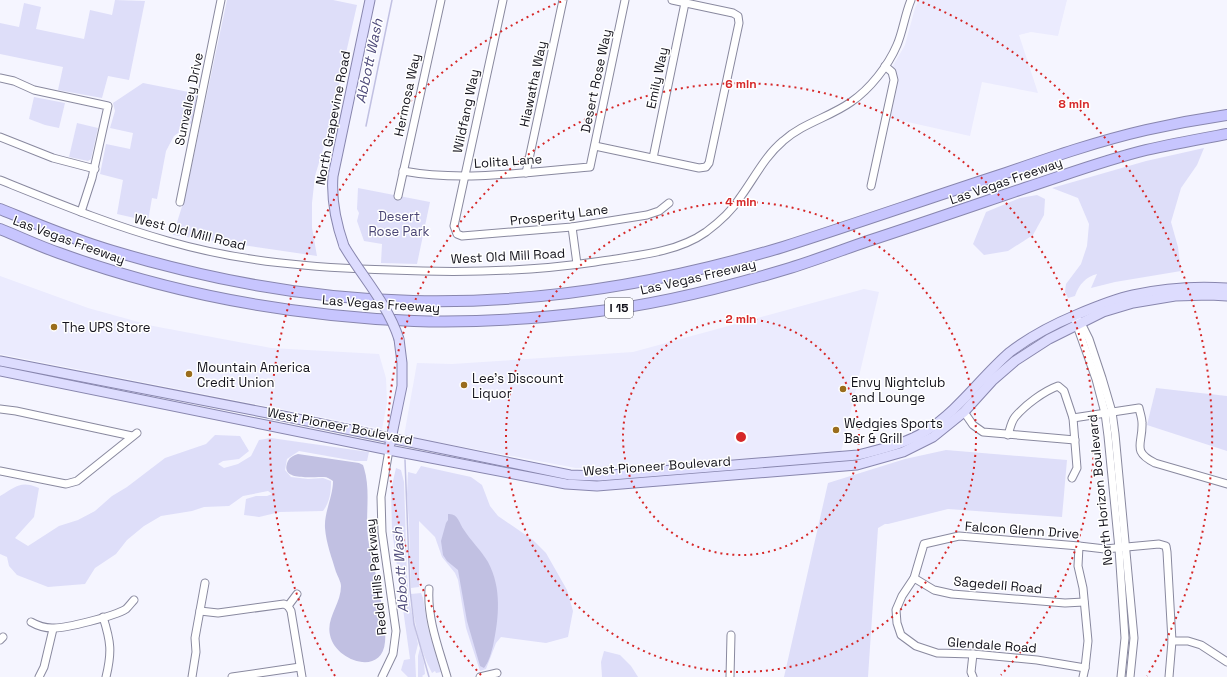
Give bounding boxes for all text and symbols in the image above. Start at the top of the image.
water label: Abbott Wash [351,17,387,105]
street label: Desert Rose Way [577,28,615,134]
street label: Hiawatha Way [516,39,550,129]
street label: Emily Way [642,46,672,110]
street label: North Grapevine Road [312,49,354,187]
street label: Sunvalley Drive [171,51,207,147]
street label: Hermosa Way [390,52,424,138]
street label: Wildfang Way [449,68,483,154]
text: 6 min [725,76,757,92]
text: 8 min [1058,96,1090,112]
street label: Lolita Lane [473,150,543,172]
street label: Las Vegas Freeway [947,154,1065,208]
text: 4 min [725,194,757,210]
street label: Prosperity Lane [509,201,609,229]
park label: Desert Rose Park [368,208,430,240]
street label: West Old Mill Road [132,210,248,254]
street label: Las Vegas Freeway [11,212,127,268]
street label: West Old Mill Road [450,245,566,267]
street label: Las Vegas Freeway [638,255,758,299]
street label: Las Vegas Freeway [321,291,441,317]
road number: I 15 [605,298,633,318]
text: 2 min [725,311,757,327]
place label: The UPS Store [62,319,151,336]
marker: The UPS Store [49,322,59,332]
place label: Mountain America Credit Union [197,359,311,391]
marker: Mountain America Credit Union [184,369,194,379]
place label: Lee's Discount Liquor [472,370,564,402]
place label: Envy Nightclub and Lounge [851,374,945,406]
marker: Lee's Discount Liquor [459,380,469,390]
marker: Envy Nightclub and Lounge [838,384,848,394]
street label: West Pioneer Boulevard [266,404,414,448]
street label: North Horizon Boulevard [1084,414,1116,566]
place label: Wedgies Sports Bar & Grill [844,415,943,447]
marker: Wedgies Sports Bar & Grill [831,425,841,435]
centre of rings [734,430,748,444]
street label: West Pioneer Boulevard [583,452,731,480]
street label: Redd Hills Parkway [361,518,391,636]
street label: Falcon Glenn Drive [964,518,1080,542]
water label: Abbott Wash [388,526,412,614]
street label: Sagedell Road [953,573,1043,597]
street label: Glendale Road [947,633,1037,657]

